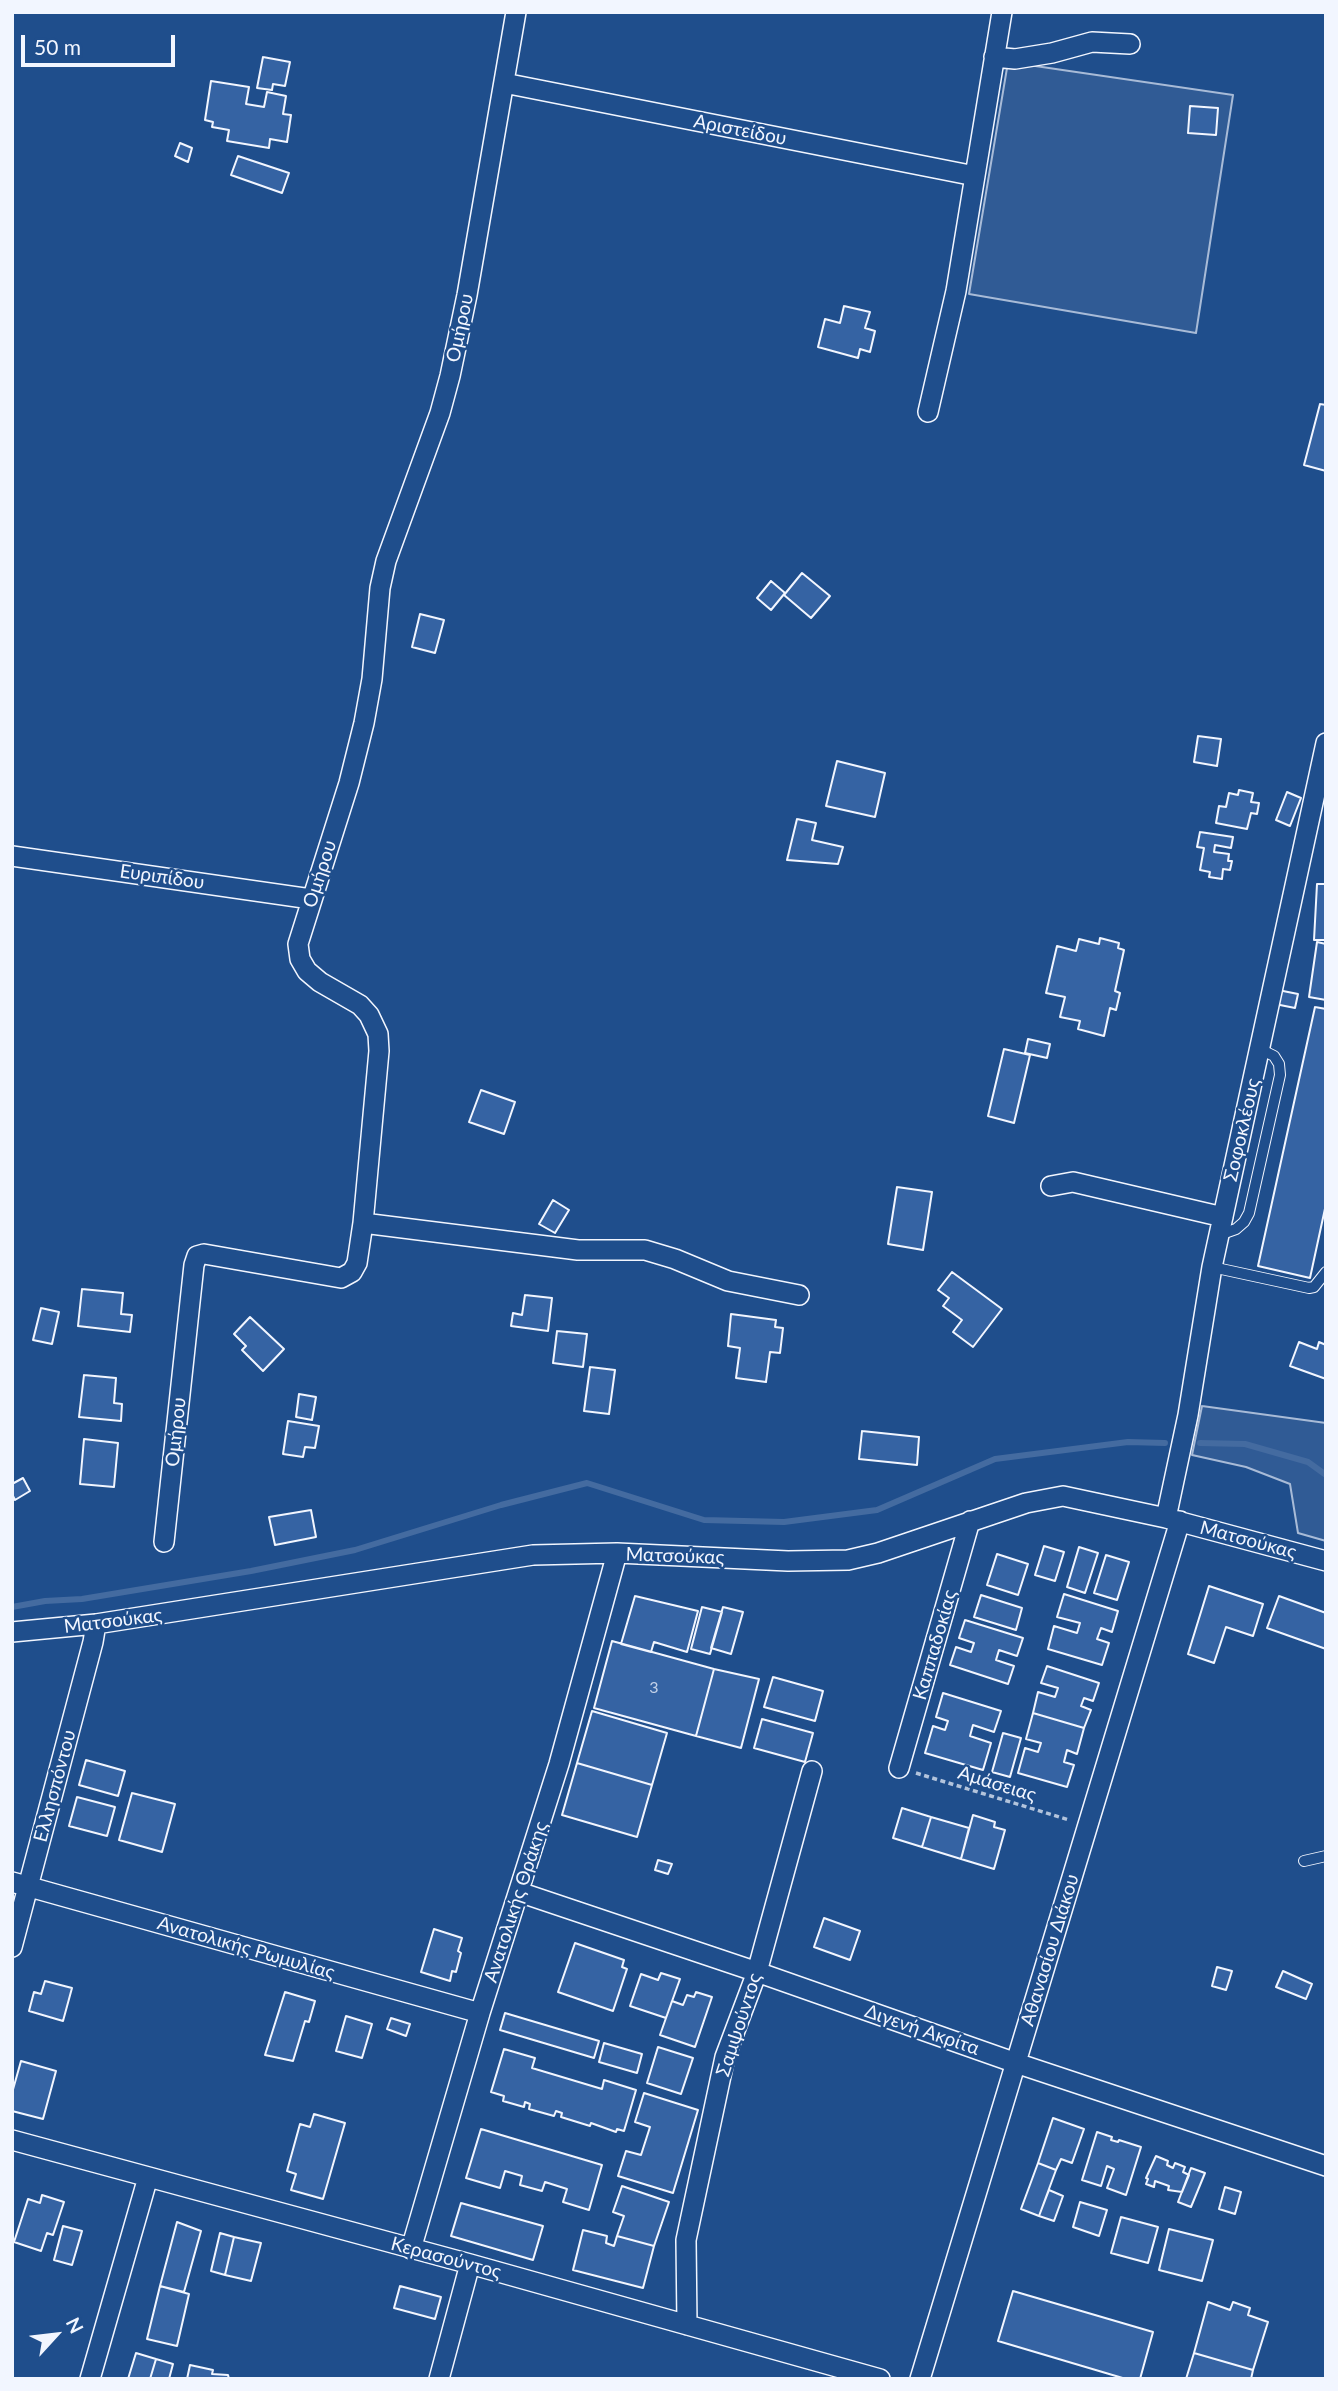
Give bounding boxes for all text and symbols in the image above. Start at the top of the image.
scale bar [24,21,178,65]
text: 50 m [34,34,81,59]
street label: Αριστείδου [692,110,788,150]
street label: Ομήρου [442,292,478,364]
street label: Ομήρου [298,837,342,911]
street label: Ευριπίδου [118,860,206,894]
street label: Σοφοκλέους [1219,1076,1265,1184]
street label: Ομήρου [161,1396,191,1468]
street label: Ματσούκας [1197,1516,1299,1564]
street label: Ματσούκας [625,1543,725,1569]
street label: Καππαδοκίας [908,1587,962,1703]
street label: Ματσούκας [63,1604,163,1638]
house number: 3 [649,1678,659,1698]
street label: Ελλησπόντου [29,1727,81,1845]
street label: Αμάσειας [955,1761,1039,1807]
street label: Ανατολικής Θράκης [479,1819,553,1985]
street label: Αθανασίου Διάκου [1016,1871,1084,2029]
street label: Ανατολικής Ρωμυλίας [155,1912,337,1984]
street label: Σαμψούντος [712,1971,766,2079]
street label: Διγενή Ακρίτα [862,2000,982,2060]
street label: Κερασούντος [388,2232,504,2284]
north arrow [21,2300,91,2370]
text: N [62,2313,89,2337]

